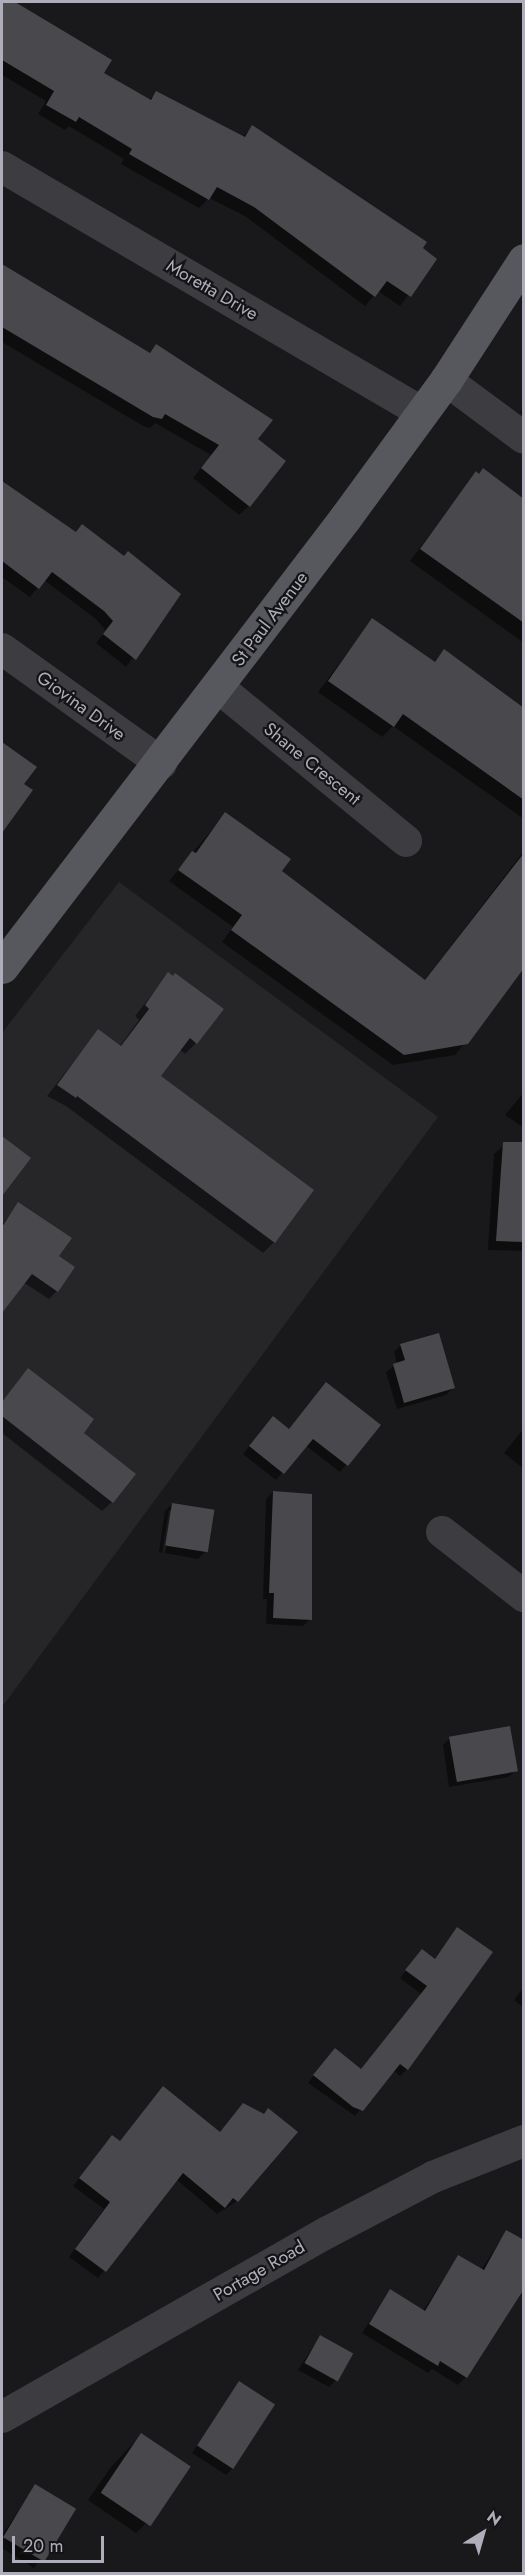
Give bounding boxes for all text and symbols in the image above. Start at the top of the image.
street label: Moretta Drive [162,255,262,325]
street label: St Paul Avenue [227,568,313,670]
street label: Giovina Drive [32,667,130,745]
street label: Shane Crescent [259,718,365,810]
street label: Portage Road [209,2236,309,2306]
north arrow [453,2503,513,2563]
text: N [482,2505,506,2531]
scale bar [15,2524,106,2562]
text: 20 m [23,2533,63,2559]

